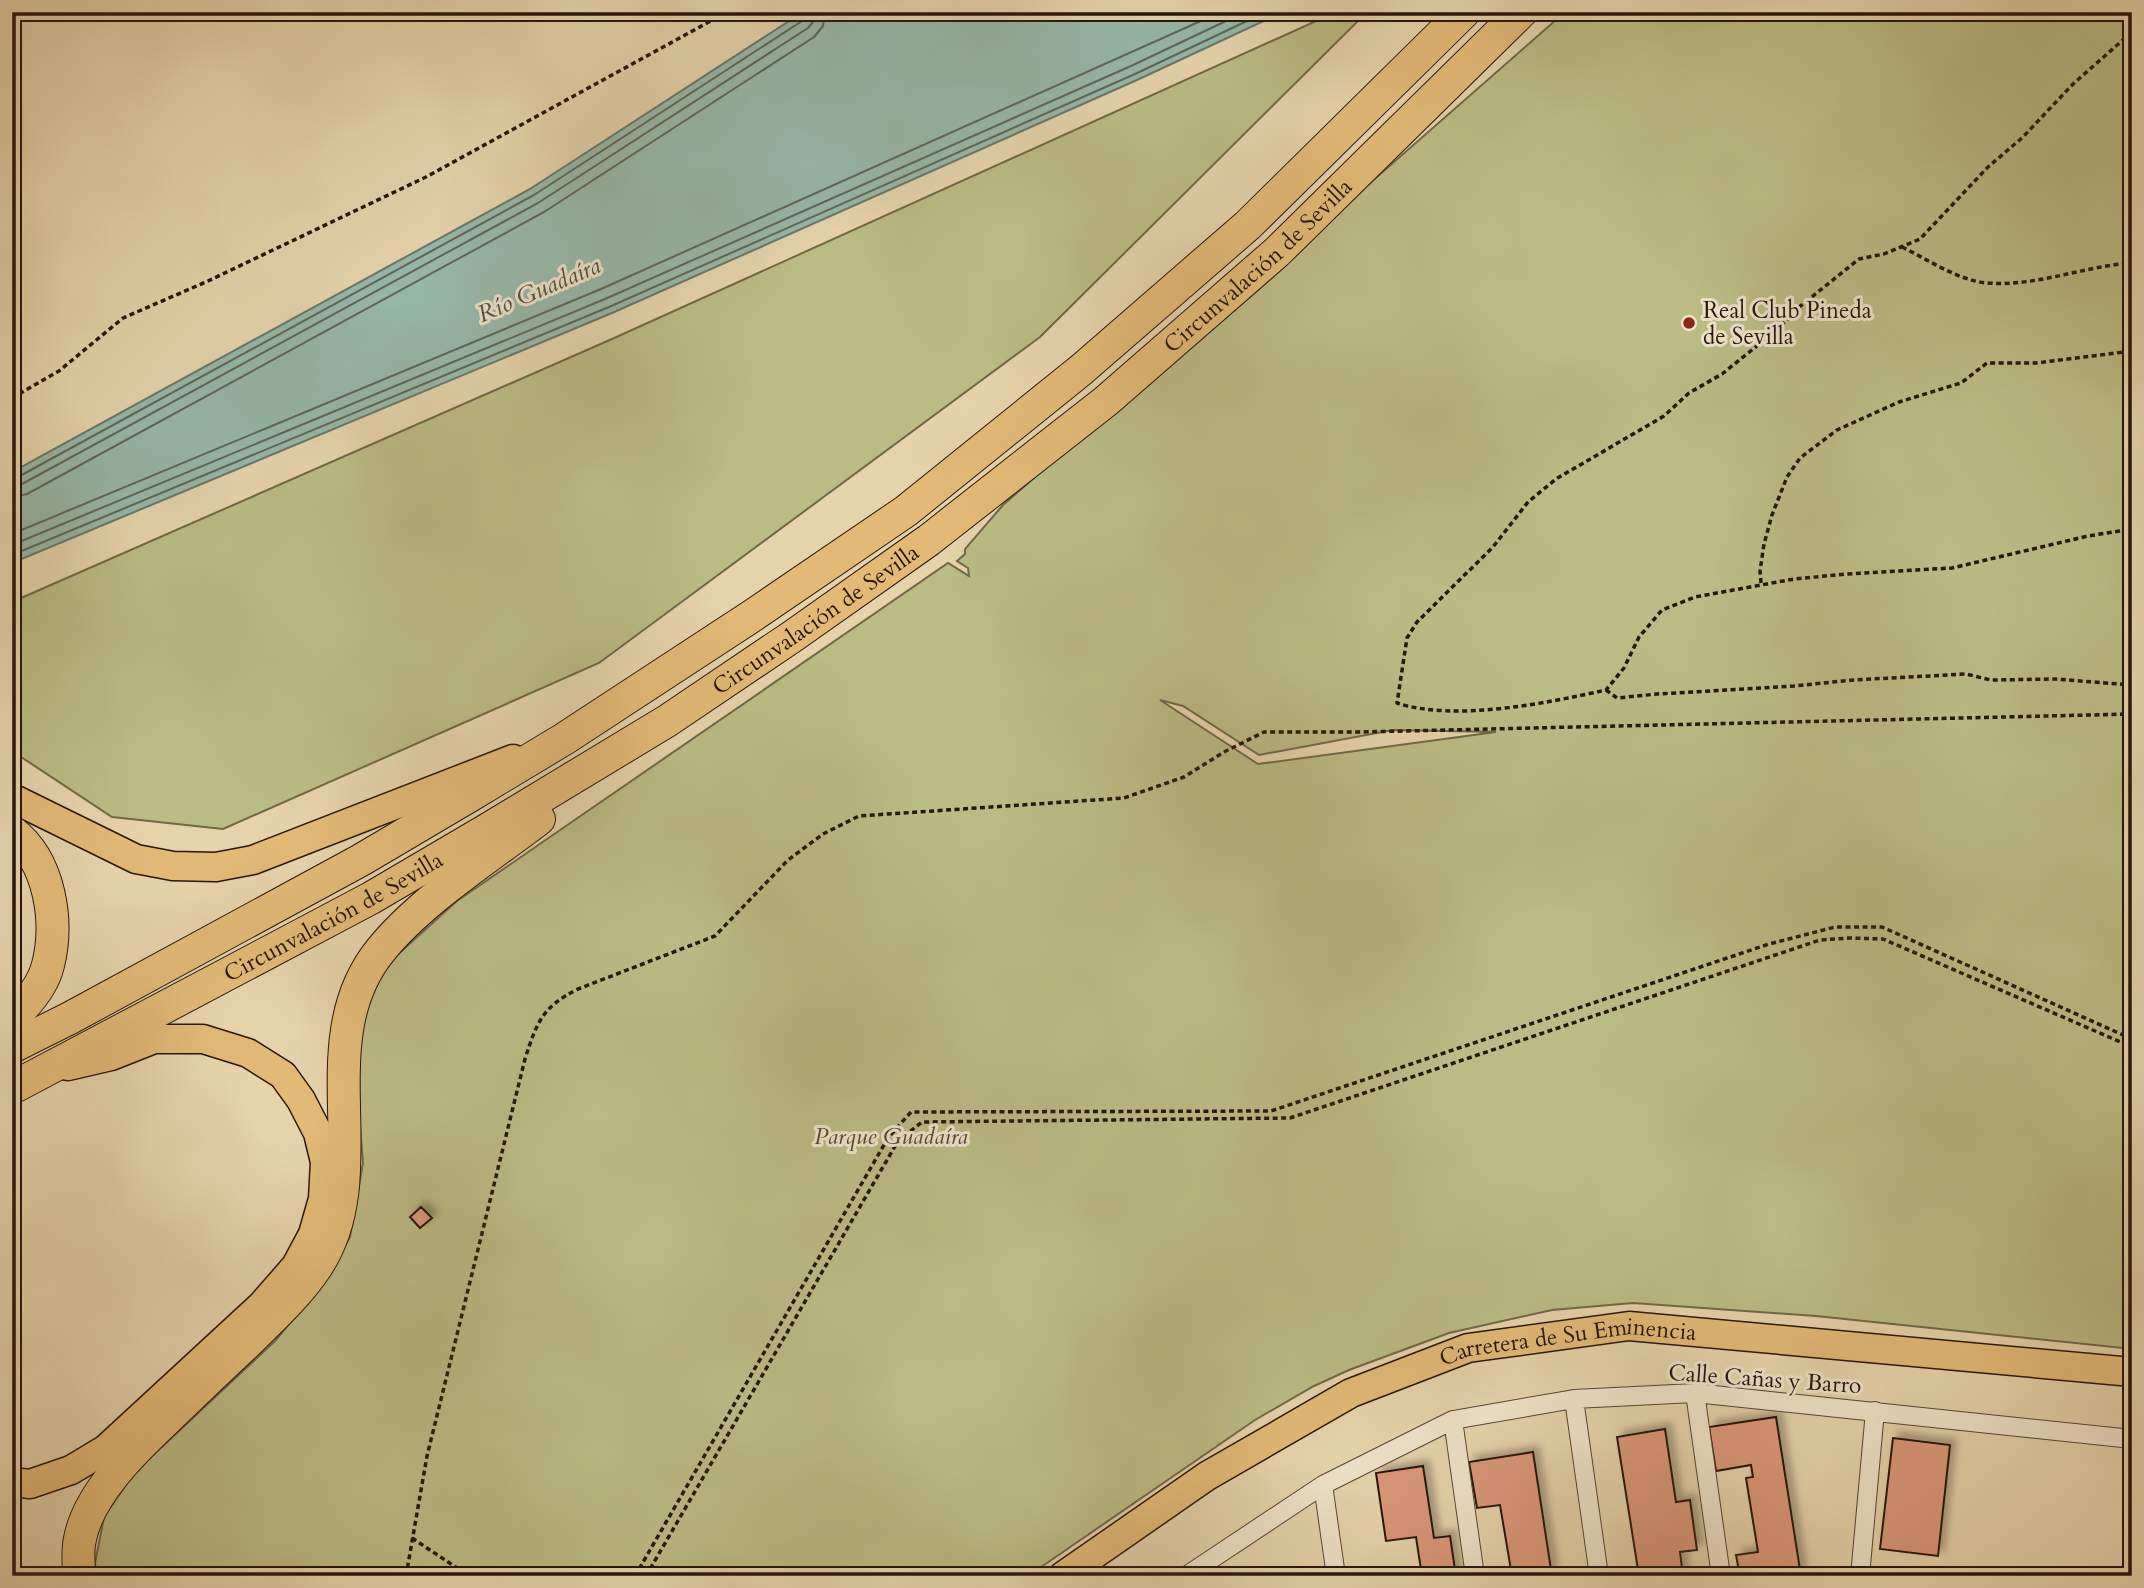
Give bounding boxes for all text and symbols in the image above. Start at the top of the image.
street label: Circunvalación de Sevilla [1157,171,1359,360]
water label: Río Guadaíra [472,249,606,331]
place label: Real Club Pineda de Sevilla [1703,295,1872,352]
marker: Real Club Pineda de Sevilla [1681,315,1697,331]
street label: Circunvalación de Sevilla [706,536,925,702]
street label: Circunvalación de Sevilla [218,844,448,989]
park label: Parque Guadaíra [814,1121,968,1152]
street label: Carretera de Su Eminencia [1435,1310,1698,1373]
street label: Calle Cañas y Barro [1667,1357,1863,1401]

